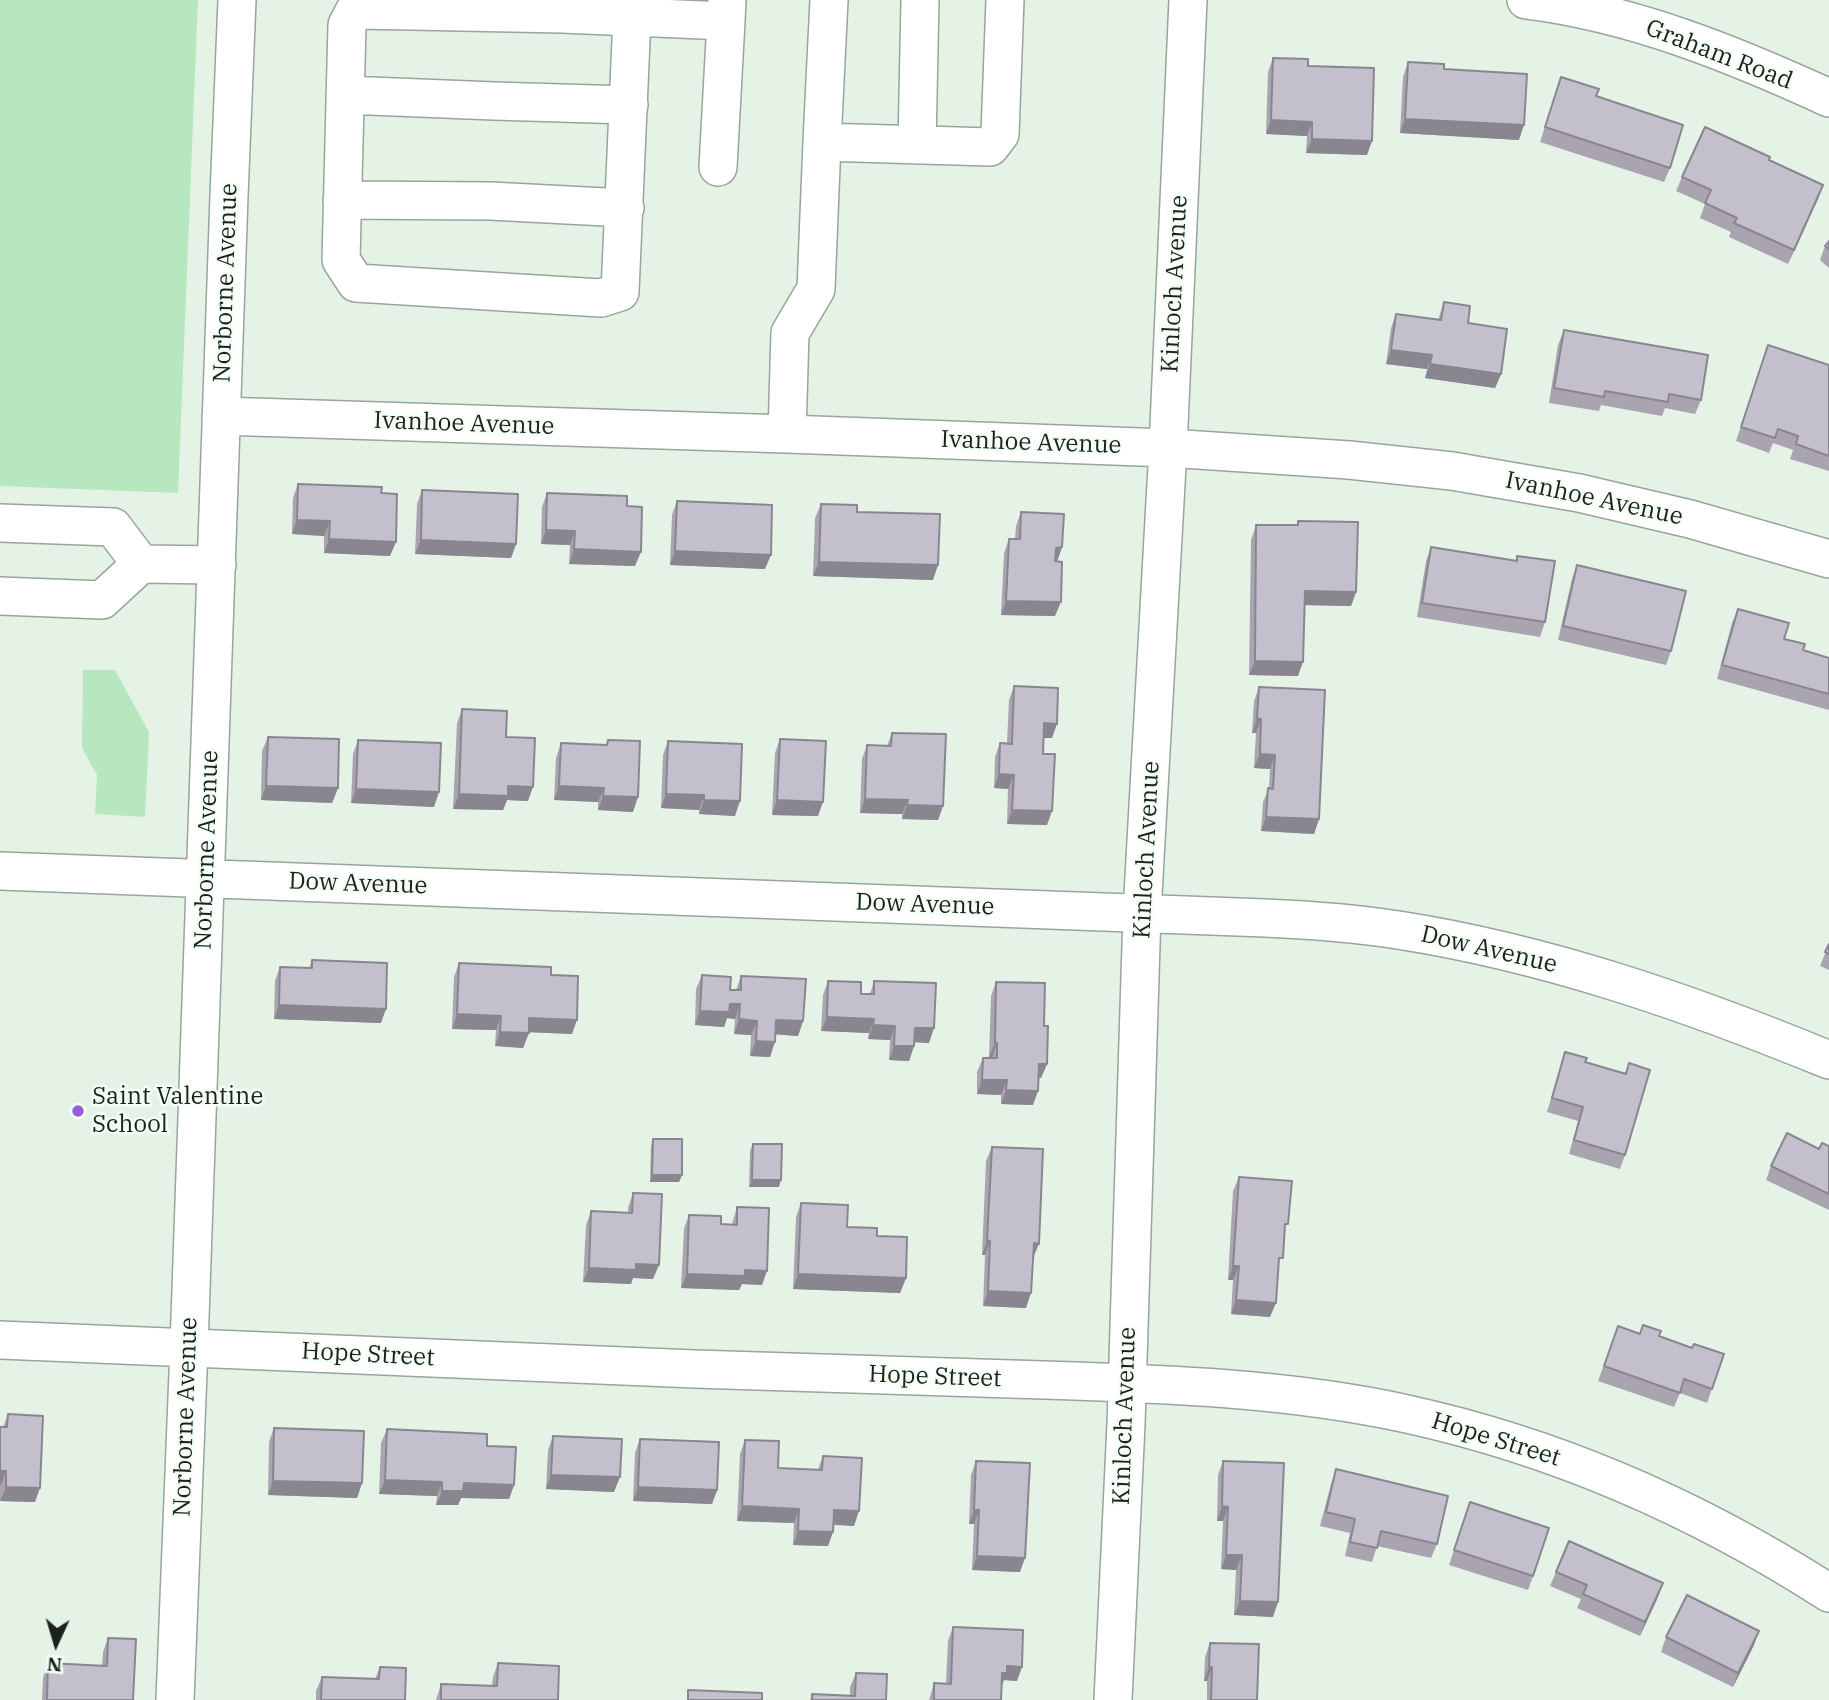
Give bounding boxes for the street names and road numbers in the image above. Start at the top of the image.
street label: Graham Road [1642,14,1796,96]
street label: Norborne Avenue [208,183,244,383]
street label: Kinloch Avenue [1156,194,1194,374]
street label: Ivanhoe Avenue [373,406,555,442]
street label: Ivanhoe Avenue [940,425,1122,461]
street label: Ivanhoe Avenue [1503,466,1685,532]
street label: Norborne Avenue [189,750,225,950]
street label: Kinloch Avenue [1128,760,1166,940]
street label: Dow Avenue [288,867,428,901]
street label: Dow Avenue [855,888,995,922]
street label: Dow Avenue [1418,920,1560,980]
street label: Norborne Avenue [168,1317,204,1517]
street label: Kinloch Avenue [1108,1326,1142,1506]
street label: Hope Street [301,1337,435,1373]
street label: Hope Street [868,1360,1002,1394]
street label: Hope Street [1428,1407,1564,1473]

